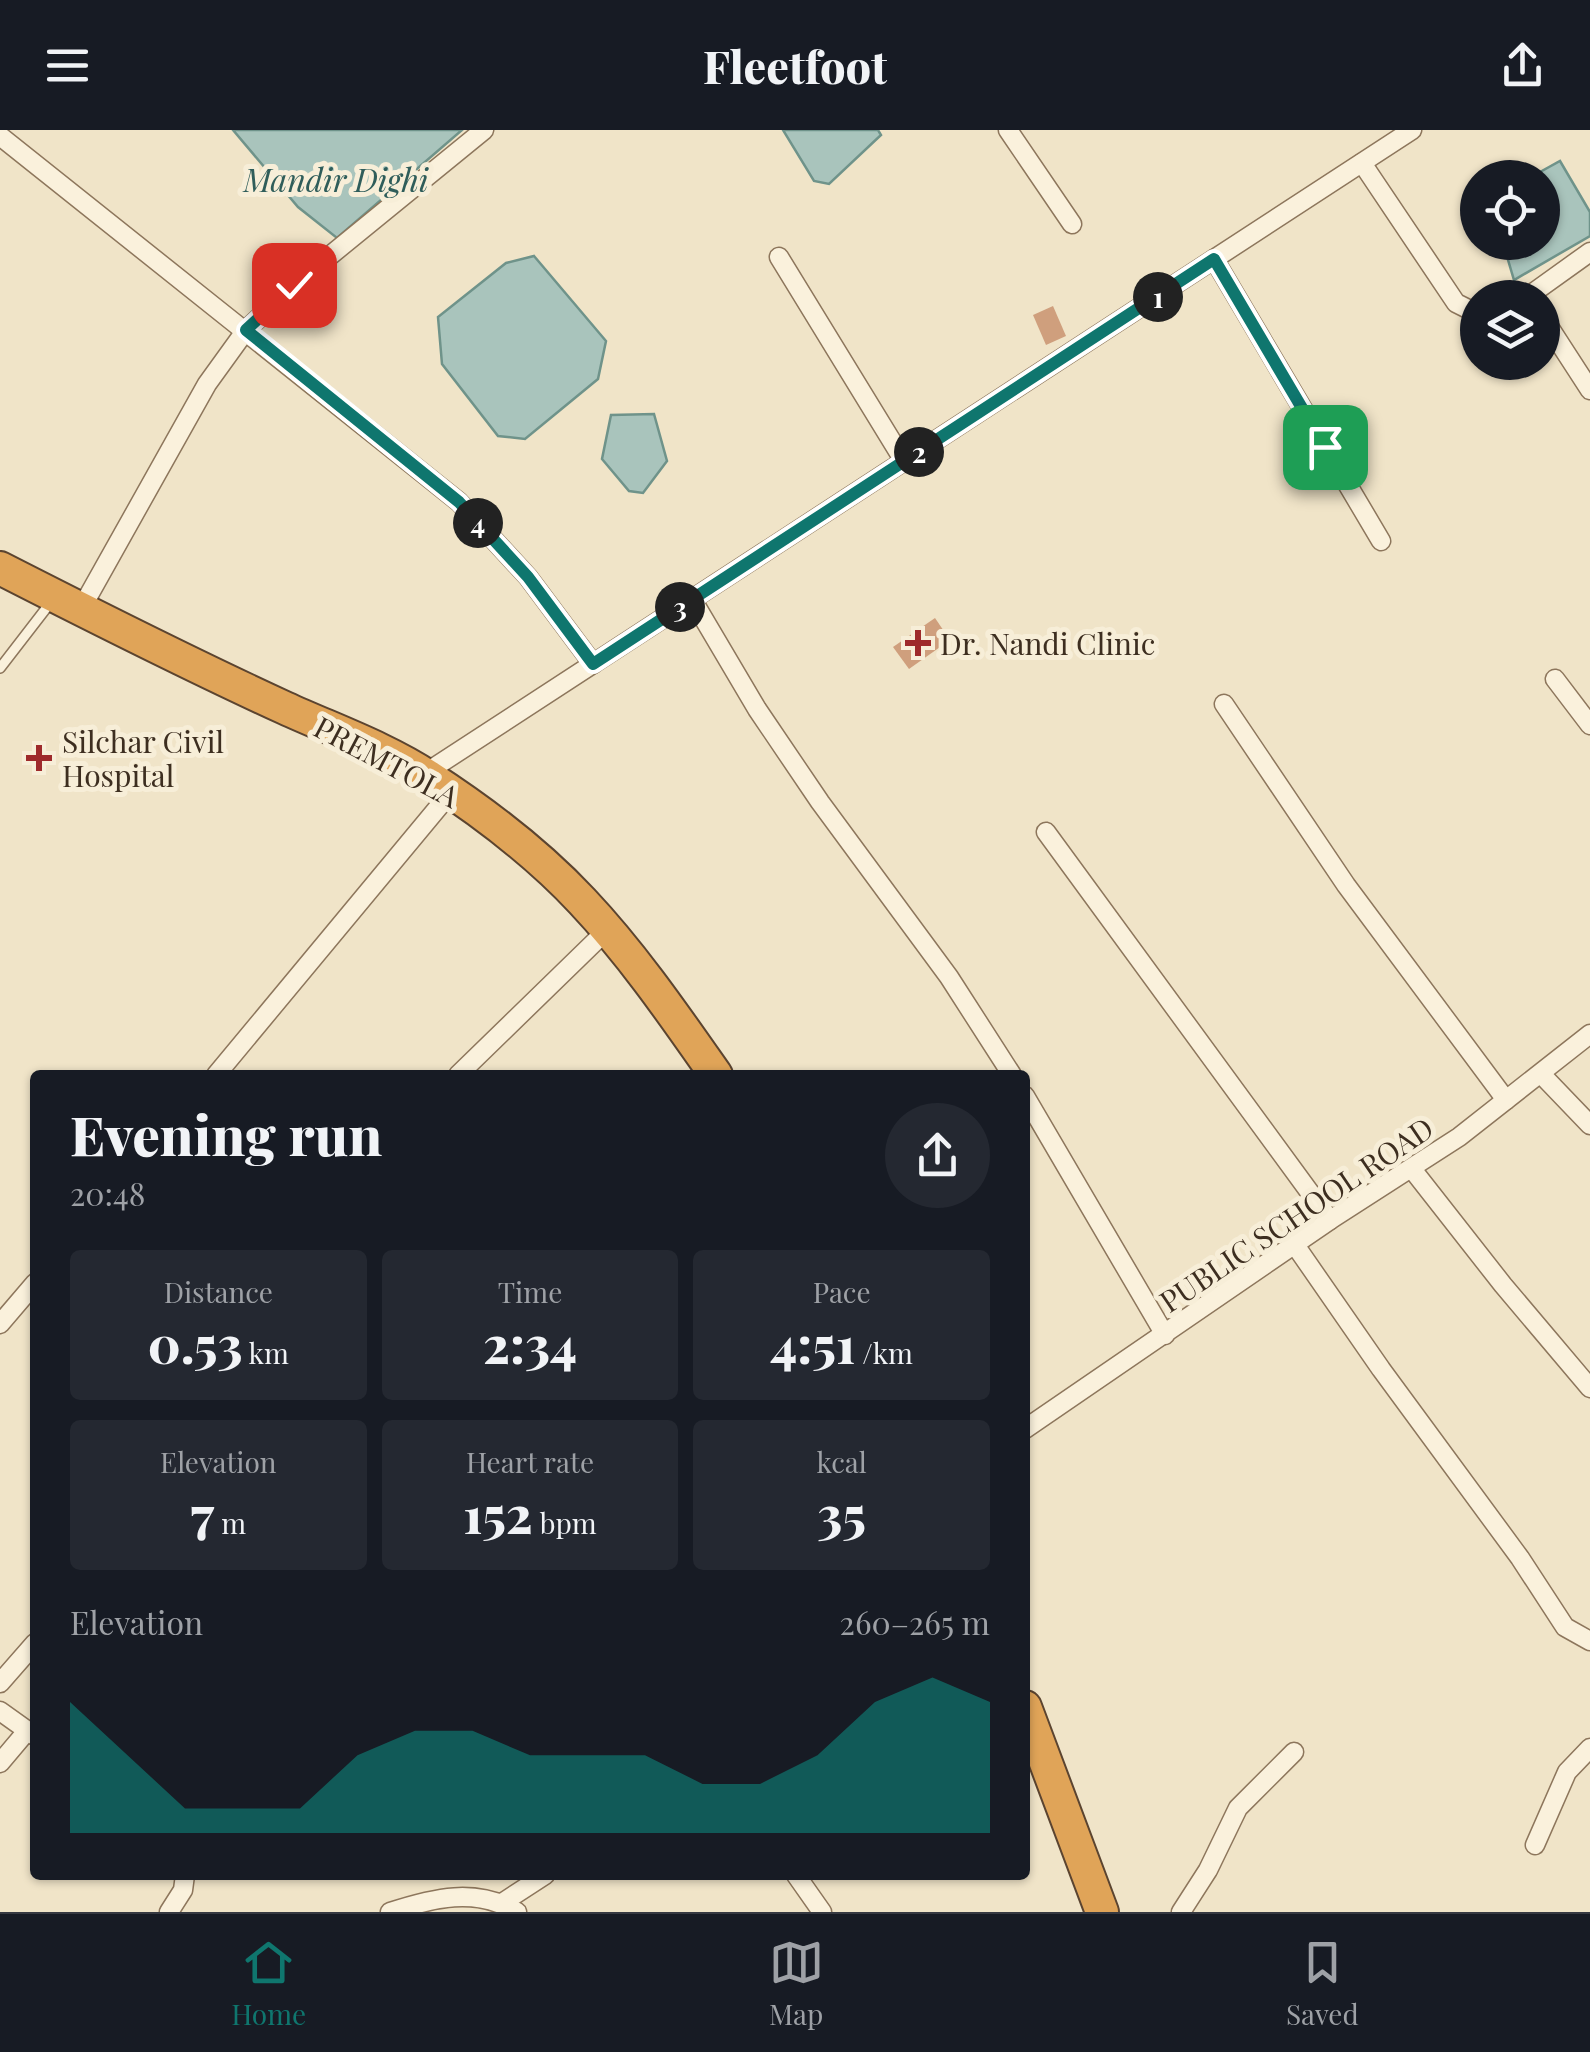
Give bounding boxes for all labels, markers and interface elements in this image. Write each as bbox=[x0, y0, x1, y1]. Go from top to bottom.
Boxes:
text: Fleetfoot bbox=[703, 35, 887, 95]
icon: menu bbox=[40, 38, 95, 93]
icon: share bbox=[1495, 38, 1550, 93]
water label: Mandir Dighi bbox=[241, 157, 430, 200]
map controls bbox=[1460, 160, 1560, 380]
button: locate bbox=[1460, 160, 1560, 260]
pin bbox=[252, 243, 337, 328]
icon: check bbox=[267, 258, 322, 313]
pin: 1 bbox=[1133, 272, 1183, 322]
text: 1 bbox=[1153, 278, 1163, 315]
button: layers bbox=[1460, 280, 1560, 380]
pin bbox=[1283, 405, 1368, 490]
icon: arrive bbox=[1298, 420, 1353, 475]
pin: 2 bbox=[894, 427, 944, 477]
text: 2 bbox=[912, 433, 926, 470]
pin: 4 bbox=[453, 498, 503, 548]
text: 4 bbox=[471, 504, 485, 541]
pin: 3 bbox=[655, 582, 705, 632]
text: 3 bbox=[673, 588, 687, 625]
place label: Dr. Nandi Clinic bbox=[940, 623, 1155, 663]
marker: Dr. Nandi Clinic bbox=[905, 630, 931, 656]
street label: PREMTOLA bbox=[308, 706, 467, 816]
place label: Silchar Civil Hospital bbox=[62, 721, 224, 795]
marker: Silchar Civil Hospital bbox=[26, 745, 52, 771]
text: Evening run bbox=[70, 1096, 382, 1170]
button: share bbox=[885, 1103, 990, 1208]
street label: PUBLIC SCHOOL ROAD bbox=[1151, 1107, 1441, 1321]
text: 20:48 bbox=[70, 1171, 146, 1214]
text: Distance bbox=[164, 1273, 273, 1310]
text: Time bbox=[498, 1273, 562, 1310]
text: Pace bbox=[813, 1273, 871, 1310]
text: 0.53 bbox=[148, 1310, 242, 1377]
text: 2:34 bbox=[483, 1310, 577, 1377]
text: 4:51 bbox=[770, 1310, 855, 1377]
text: km bbox=[242, 1334, 289, 1371]
text: /km bbox=[855, 1334, 913, 1371]
text: Elevation bbox=[160, 1443, 277, 1480]
text: Heart rate bbox=[466, 1443, 594, 1480]
text: kcal bbox=[817, 1443, 867, 1480]
text: 7 bbox=[191, 1480, 214, 1547]
text: 152 bbox=[463, 1480, 533, 1547]
text: 35 bbox=[817, 1480, 866, 1547]
text: m bbox=[214, 1504, 246, 1541]
text: bpm bbox=[533, 1504, 597, 1541]
text: Elevation bbox=[70, 1600, 203, 1643]
text: 260–265 m bbox=[840, 1600, 990, 1643]
tab: Home bbox=[231, 1935, 306, 2032]
tab: Map bbox=[769, 1935, 824, 2032]
tab: Saved bbox=[1286, 1935, 1359, 2032]

